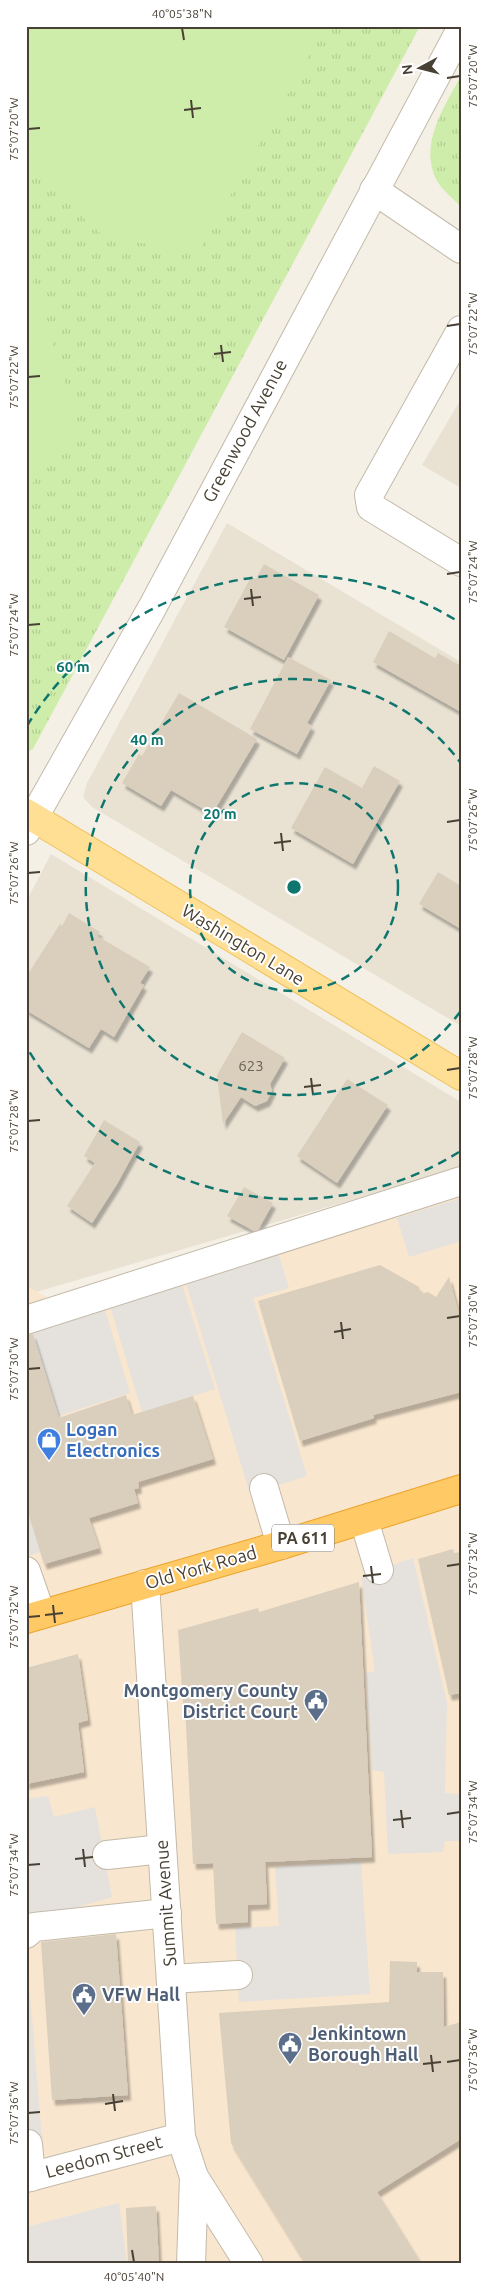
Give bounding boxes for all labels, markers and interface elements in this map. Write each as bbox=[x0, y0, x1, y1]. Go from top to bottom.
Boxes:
text: 40°05'38"N bbox=[152, 7, 212, 20]
north arrow bbox=[394, 42, 444, 92]
text: 75°07'20"W bbox=[466, 44, 479, 108]
text: N bbox=[399, 63, 416, 76]
text: 75°07'20"W bbox=[7, 97, 20, 161]
text: 75°07'22"W bbox=[466, 292, 479, 356]
text: 75°07'22"W bbox=[7, 345, 20, 409]
street label: Greenwood Avenue bbox=[198, 356, 290, 506]
text: 75°07'24"W bbox=[466, 540, 479, 604]
text: 75°07'24"W bbox=[7, 593, 20, 657]
text: 60 m bbox=[56, 658, 90, 675]
text: 40 m bbox=[130, 731, 164, 748]
text: 75°07'26"W bbox=[466, 788, 479, 852]
text: 20 m bbox=[203, 805, 237, 822]
text: 75°07'26"W bbox=[7, 841, 20, 905]
centre of rings bbox=[285, 878, 303, 896]
street label: Washington Lane bbox=[179, 900, 308, 989]
text: 75°07'28"W bbox=[466, 1036, 479, 1100]
house number: 623 bbox=[238, 1057, 264, 1074]
text: 75°07'28"W bbox=[7, 1089, 20, 1153]
text: 75°07'30"W bbox=[466, 1284, 479, 1348]
text: 75°07'30"W bbox=[7, 1337, 20, 1401]
place label: Logan Electronics bbox=[66, 1419, 160, 1460]
shop icon: Logan Electronics bbox=[36, 1427, 62, 1461]
road number: PA 611 bbox=[272, 1525, 334, 1552]
text: 75°07'32"W bbox=[466, 1532, 479, 1596]
street label: Old York Road bbox=[143, 1542, 259, 1593]
text: 75°07'32"W bbox=[7, 1585, 20, 1649]
place label: Montgomery County District Court bbox=[123, 1680, 298, 1721]
public building icon: Montgomery County District Court bbox=[303, 1688, 329, 1722]
text: 75°07'34"W bbox=[466, 1780, 479, 1844]
text: 75°07'34"W bbox=[7, 1833, 20, 1897]
street label: Summit Avenue bbox=[151, 1839, 179, 1967]
public building icon: VFW Hall bbox=[71, 1982, 97, 2016]
place label: VFW Hall bbox=[102, 1984, 181, 2004]
place label: Jenkintown Borough Hall bbox=[308, 2023, 419, 2064]
text: 75°07'36"W bbox=[466, 2028, 479, 2092]
public building icon: Jenkintown Borough Hall bbox=[277, 2031, 303, 2065]
text: 75°07'36"W bbox=[7, 2081, 20, 2145]
street label: Leedom Street bbox=[43, 2131, 164, 2181]
text: 40°05'40"N bbox=[104, 2270, 164, 2283]

